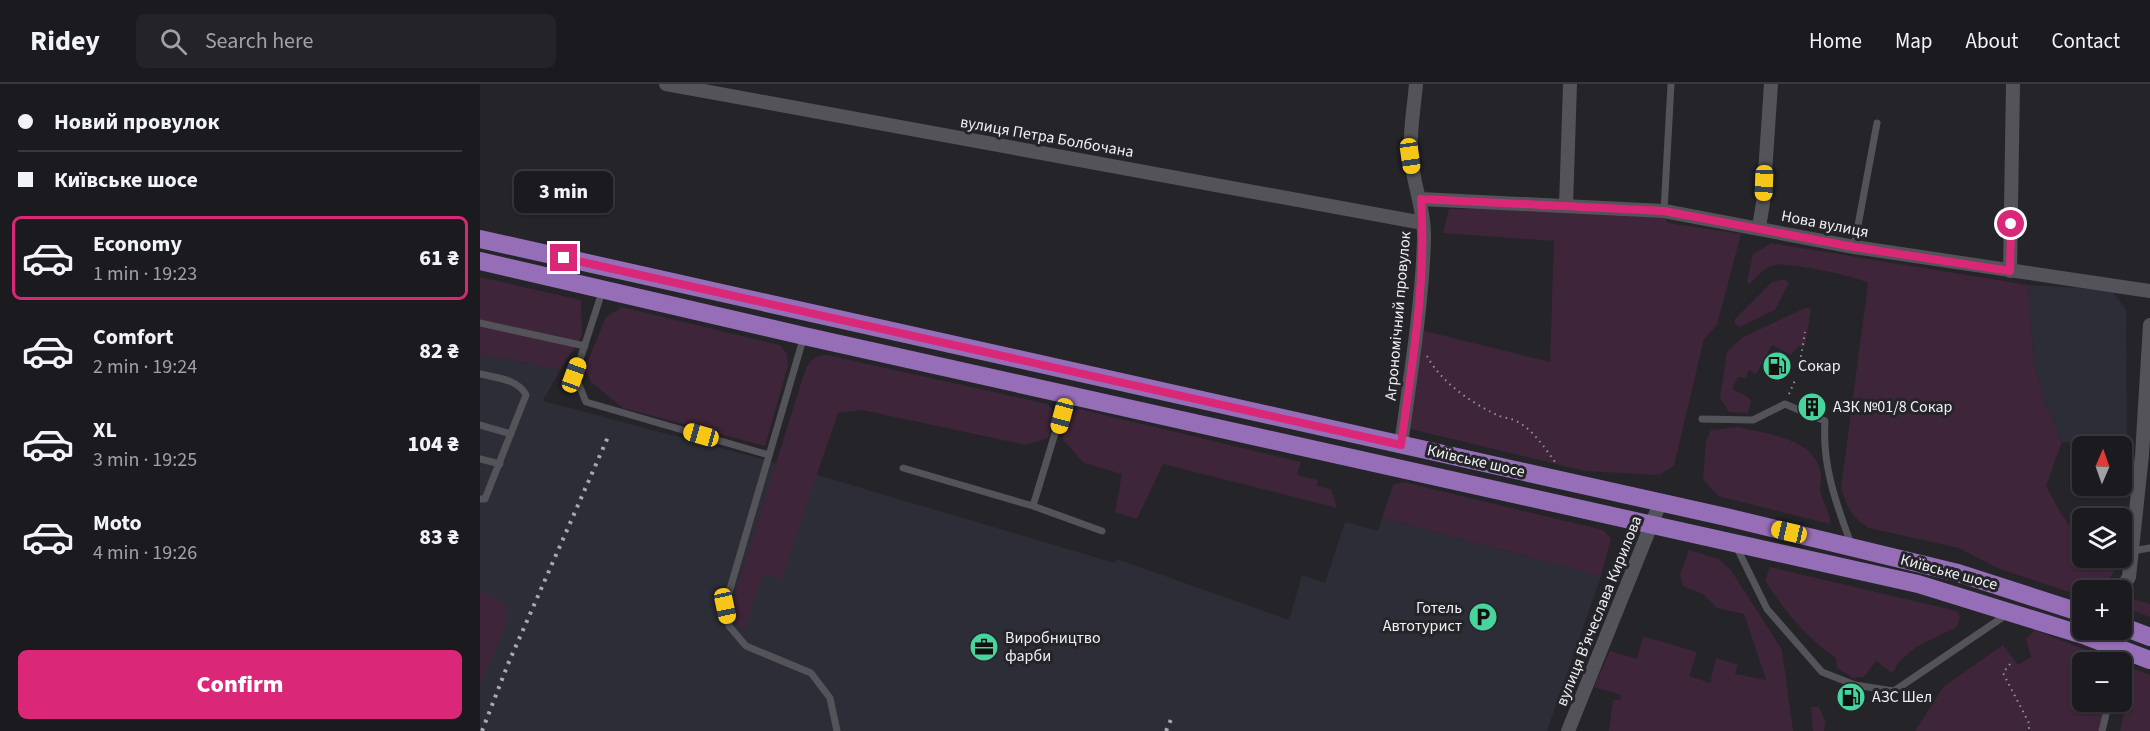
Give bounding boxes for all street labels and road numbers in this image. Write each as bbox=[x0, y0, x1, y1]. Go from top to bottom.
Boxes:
street label: вулиця Петра Болбочана bbox=[959, 111, 1135, 163]
street label: Нова вулиця bbox=[1779, 205, 1871, 243]
street label: Агрономічний провулок bbox=[1380, 230, 1416, 402]
street label: Київське шосе bbox=[1425, 439, 1527, 483]
street label: вулиця Вʼячеслава Кирилова bbox=[1551, 513, 1647, 709]
street label: Київське шосе bbox=[1898, 548, 2000, 596]

